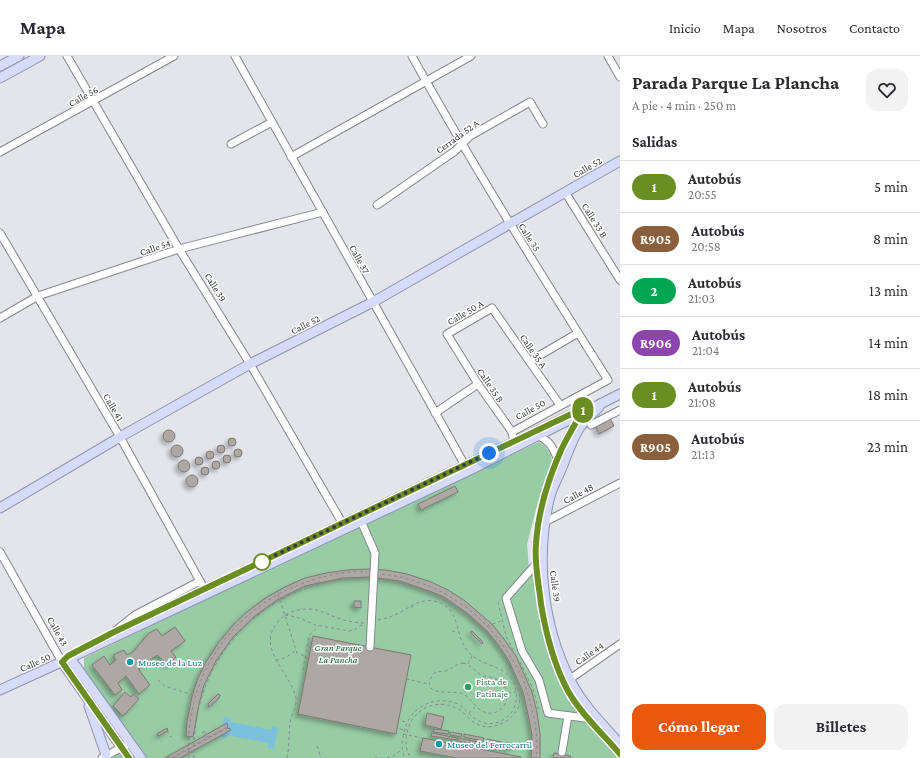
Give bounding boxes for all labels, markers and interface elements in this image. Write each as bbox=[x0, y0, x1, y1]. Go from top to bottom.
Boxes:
text: Mapa bbox=[20, 17, 66, 38]
text: Inicio bbox=[669, 20, 701, 36]
text: Mapa bbox=[723, 20, 755, 36]
text: Nosotros bbox=[777, 20, 827, 36]
text: Contacto bbox=[849, 20, 900, 36]
button: heart bbox=[866, 69, 908, 111]
text: Parada Parque La Plancha bbox=[632, 72, 839, 93]
street label: Calle 56 bbox=[67, 84, 100, 109]
text: A pie · 4 min · 250 m bbox=[632, 98, 736, 113]
street label: Cerrada 52 A bbox=[434, 117, 481, 156]
text: Salidas bbox=[632, 134, 677, 150]
street label: Calle 52 bbox=[571, 155, 604, 180]
text: Autobús bbox=[688, 171, 741, 187]
text: 1 bbox=[651, 179, 657, 195]
text: 5 min bbox=[874, 179, 908, 195]
text: 20:55 bbox=[688, 187, 717, 202]
street label: Calle 33 B bbox=[580, 201, 610, 240]
street label: Calle 35 bbox=[517, 221, 543, 254]
text: Autobús bbox=[691, 223, 744, 239]
text: R905 bbox=[640, 231, 671, 247]
text: 8 min bbox=[873, 231, 908, 247]
street label: Calle 54 bbox=[138, 237, 172, 258]
text: 20:58 bbox=[691, 239, 721, 254]
street label: Calle 37 bbox=[347, 243, 372, 276]
street label: Calle 39 bbox=[202, 271, 229, 304]
text: Autobús bbox=[688, 275, 741, 291]
text: 2 bbox=[650, 283, 658, 299]
text: 13 min bbox=[869, 283, 908, 299]
text: 21:03 bbox=[688, 291, 715, 306]
street label: Calle 50 A bbox=[445, 298, 486, 327]
street label: Calle 52 bbox=[289, 312, 322, 336]
text: Autobús bbox=[692, 327, 745, 343]
street label: Calle 35 A bbox=[518, 332, 549, 371]
text: R906 bbox=[640, 335, 672, 351]
text: 14 min bbox=[869, 335, 908, 351]
text: 21:04 bbox=[692, 343, 719, 358]
street label: Calle 35 B bbox=[475, 366, 506, 405]
text: Autobús bbox=[688, 379, 741, 395]
text: 1 bbox=[651, 387, 657, 403]
text: 18 min bbox=[868, 387, 908, 403]
street label: Calle 41 bbox=[101, 391, 126, 423]
text: 21:08 bbox=[688, 395, 716, 410]
street label: Calle 50 bbox=[513, 397, 547, 422]
line badge: 1 bbox=[570, 397, 596, 423]
text: 1 bbox=[580, 402, 586, 418]
text: Autobús bbox=[691, 431, 744, 447]
text: R905 bbox=[640, 439, 671, 455]
text: 23 min bbox=[867, 439, 908, 455]
your location bbox=[479, 443, 499, 463]
text: 21:13 bbox=[691, 447, 715, 462]
street label: Calle 48 bbox=[561, 481, 595, 506]
unlabelled marker bbox=[253, 553, 271, 571]
street label: Calle 39 bbox=[548, 570, 563, 603]
street label: Calle 43 bbox=[45, 615, 70, 648]
street label: Calle 44 bbox=[573, 640, 606, 667]
park label: Gran Parque La Pancha bbox=[314, 642, 362, 665]
street label: Calle 50 bbox=[18, 651, 53, 674]
marker: Museo de la Luz bbox=[125, 657, 135, 667]
place label: Museo de la Luz bbox=[138, 657, 202, 668]
place label: Pista de Patinaje bbox=[476, 676, 509, 700]
marker: Pista de Patinaje bbox=[463, 682, 473, 692]
button: Cómo llegar bbox=[632, 704, 766, 750]
button: Billetes bbox=[774, 704, 908, 750]
marker: Museo del Ferrocarril bbox=[434, 739, 444, 749]
place label: Museo del Ferrocarril bbox=[447, 739, 532, 750]

